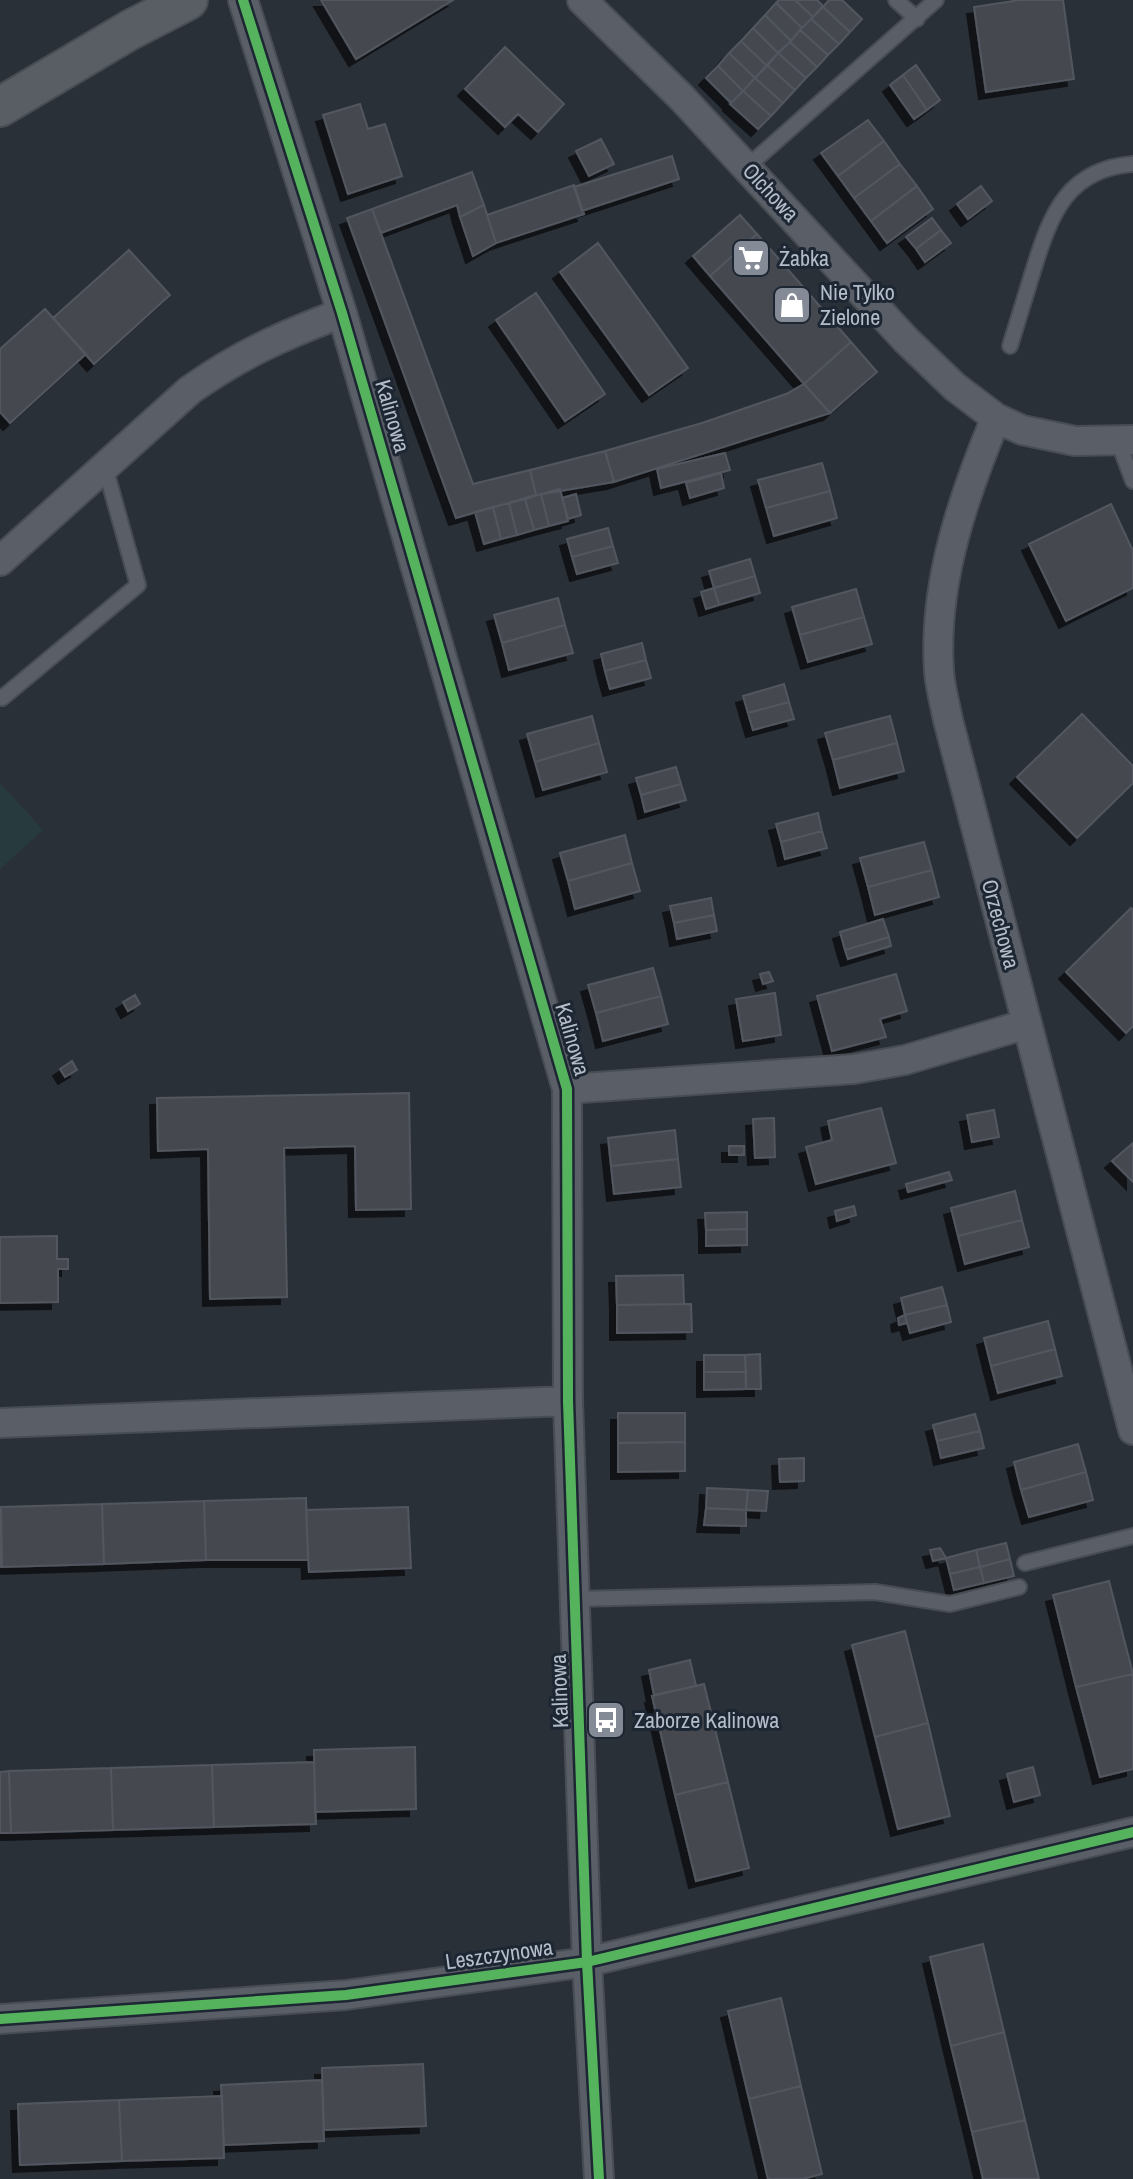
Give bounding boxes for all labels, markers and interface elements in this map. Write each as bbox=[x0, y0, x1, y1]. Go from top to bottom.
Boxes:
street label: Olchowa bbox=[736, 156, 806, 228]
supermarket icon: Żabka bbox=[730, 237, 772, 279]
place label: Żabka bbox=[779, 243, 829, 273]
place label: Nie Tylko Zielone bbox=[820, 277, 895, 332]
shop icon: Nie Tylko Zielone bbox=[771, 284, 813, 326]
street label: Kalinowa bbox=[368, 376, 418, 456]
street label: Orzechowa bbox=[975, 876, 1027, 972]
street label: Kalinowa bbox=[548, 999, 598, 1079]
street label: Kalinowa bbox=[543, 1653, 575, 1729]
bus stop icon: Zaborze Kalinowa bbox=[585, 1699, 627, 1741]
place label: Zaborze Kalinowa bbox=[634, 1705, 779, 1735]
street label: Leszczynowa bbox=[443, 1932, 555, 1976]

